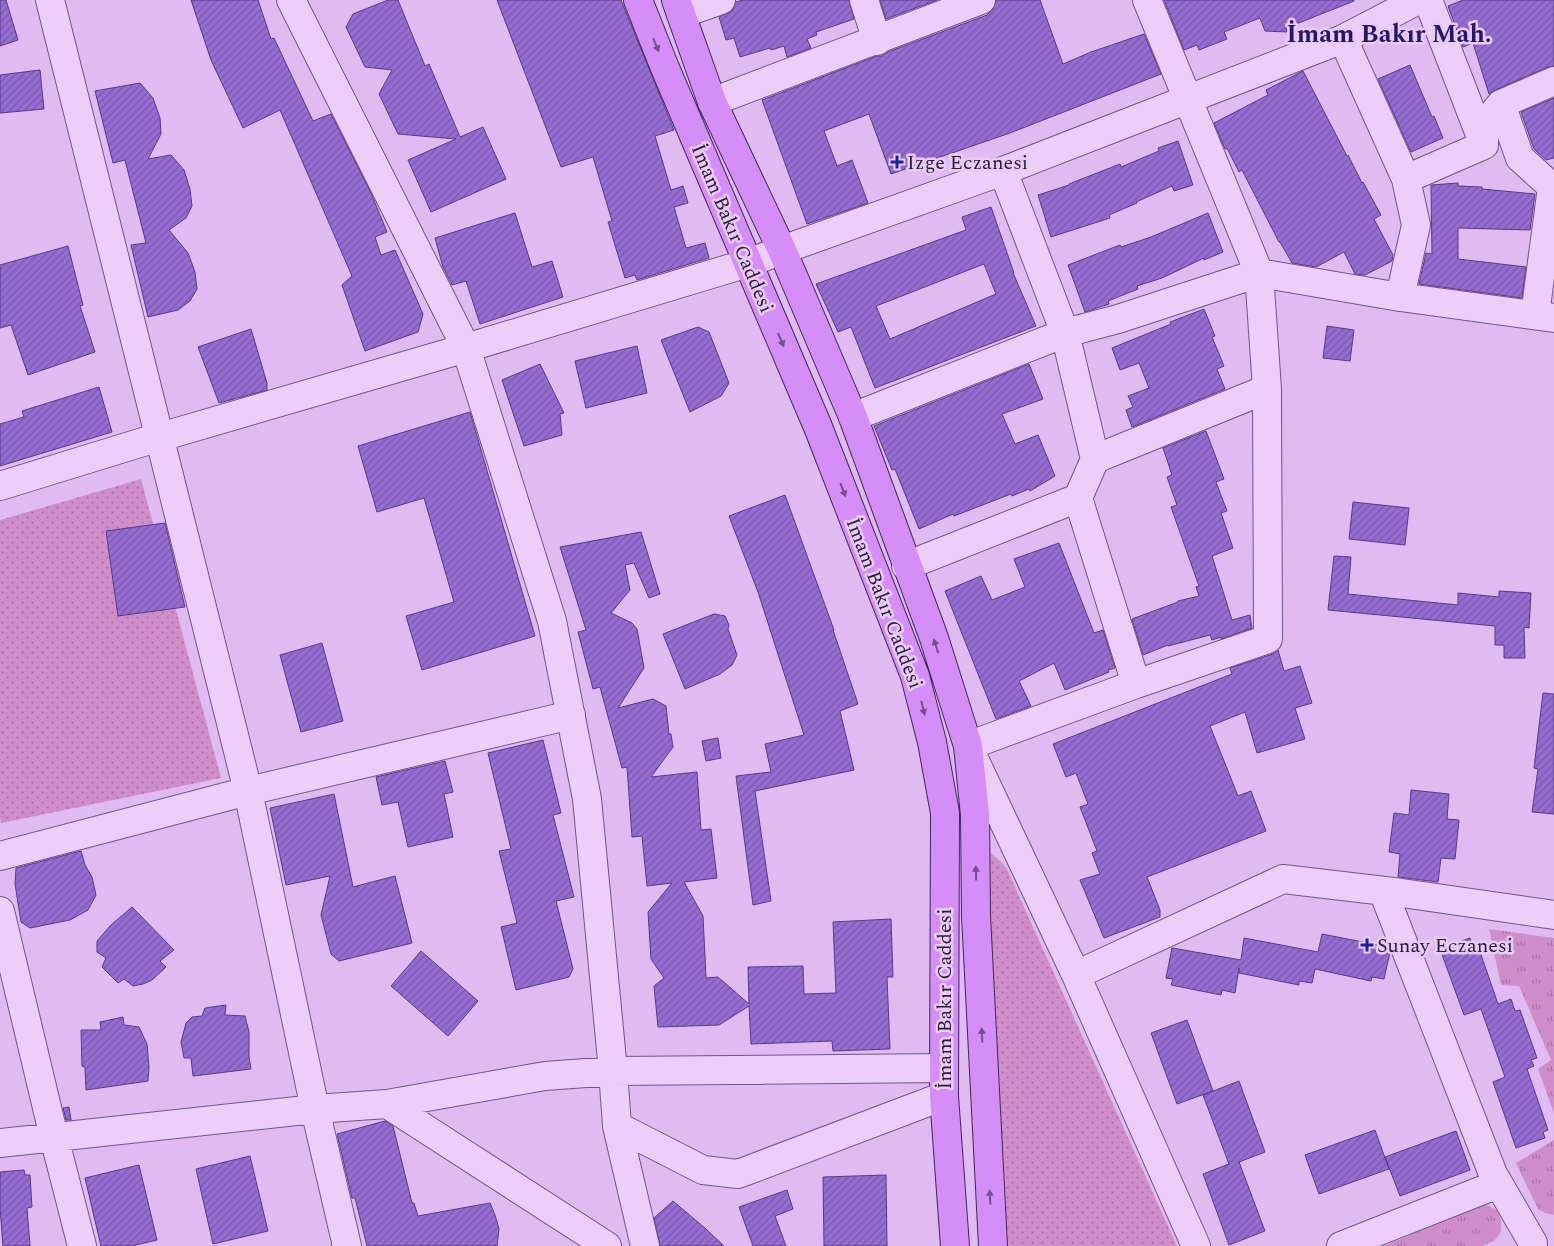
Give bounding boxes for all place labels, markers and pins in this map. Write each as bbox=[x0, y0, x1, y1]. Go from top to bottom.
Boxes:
place label: Izge Eczanesi bbox=[907, 148, 1028, 178]
marker: Izge Eczanesi bbox=[891, 156, 903, 168]
place label: Sunay Eczanesi bbox=[1377, 931, 1513, 961]
marker: Sunay Eczanesi bbox=[1361, 939, 1373, 951]

